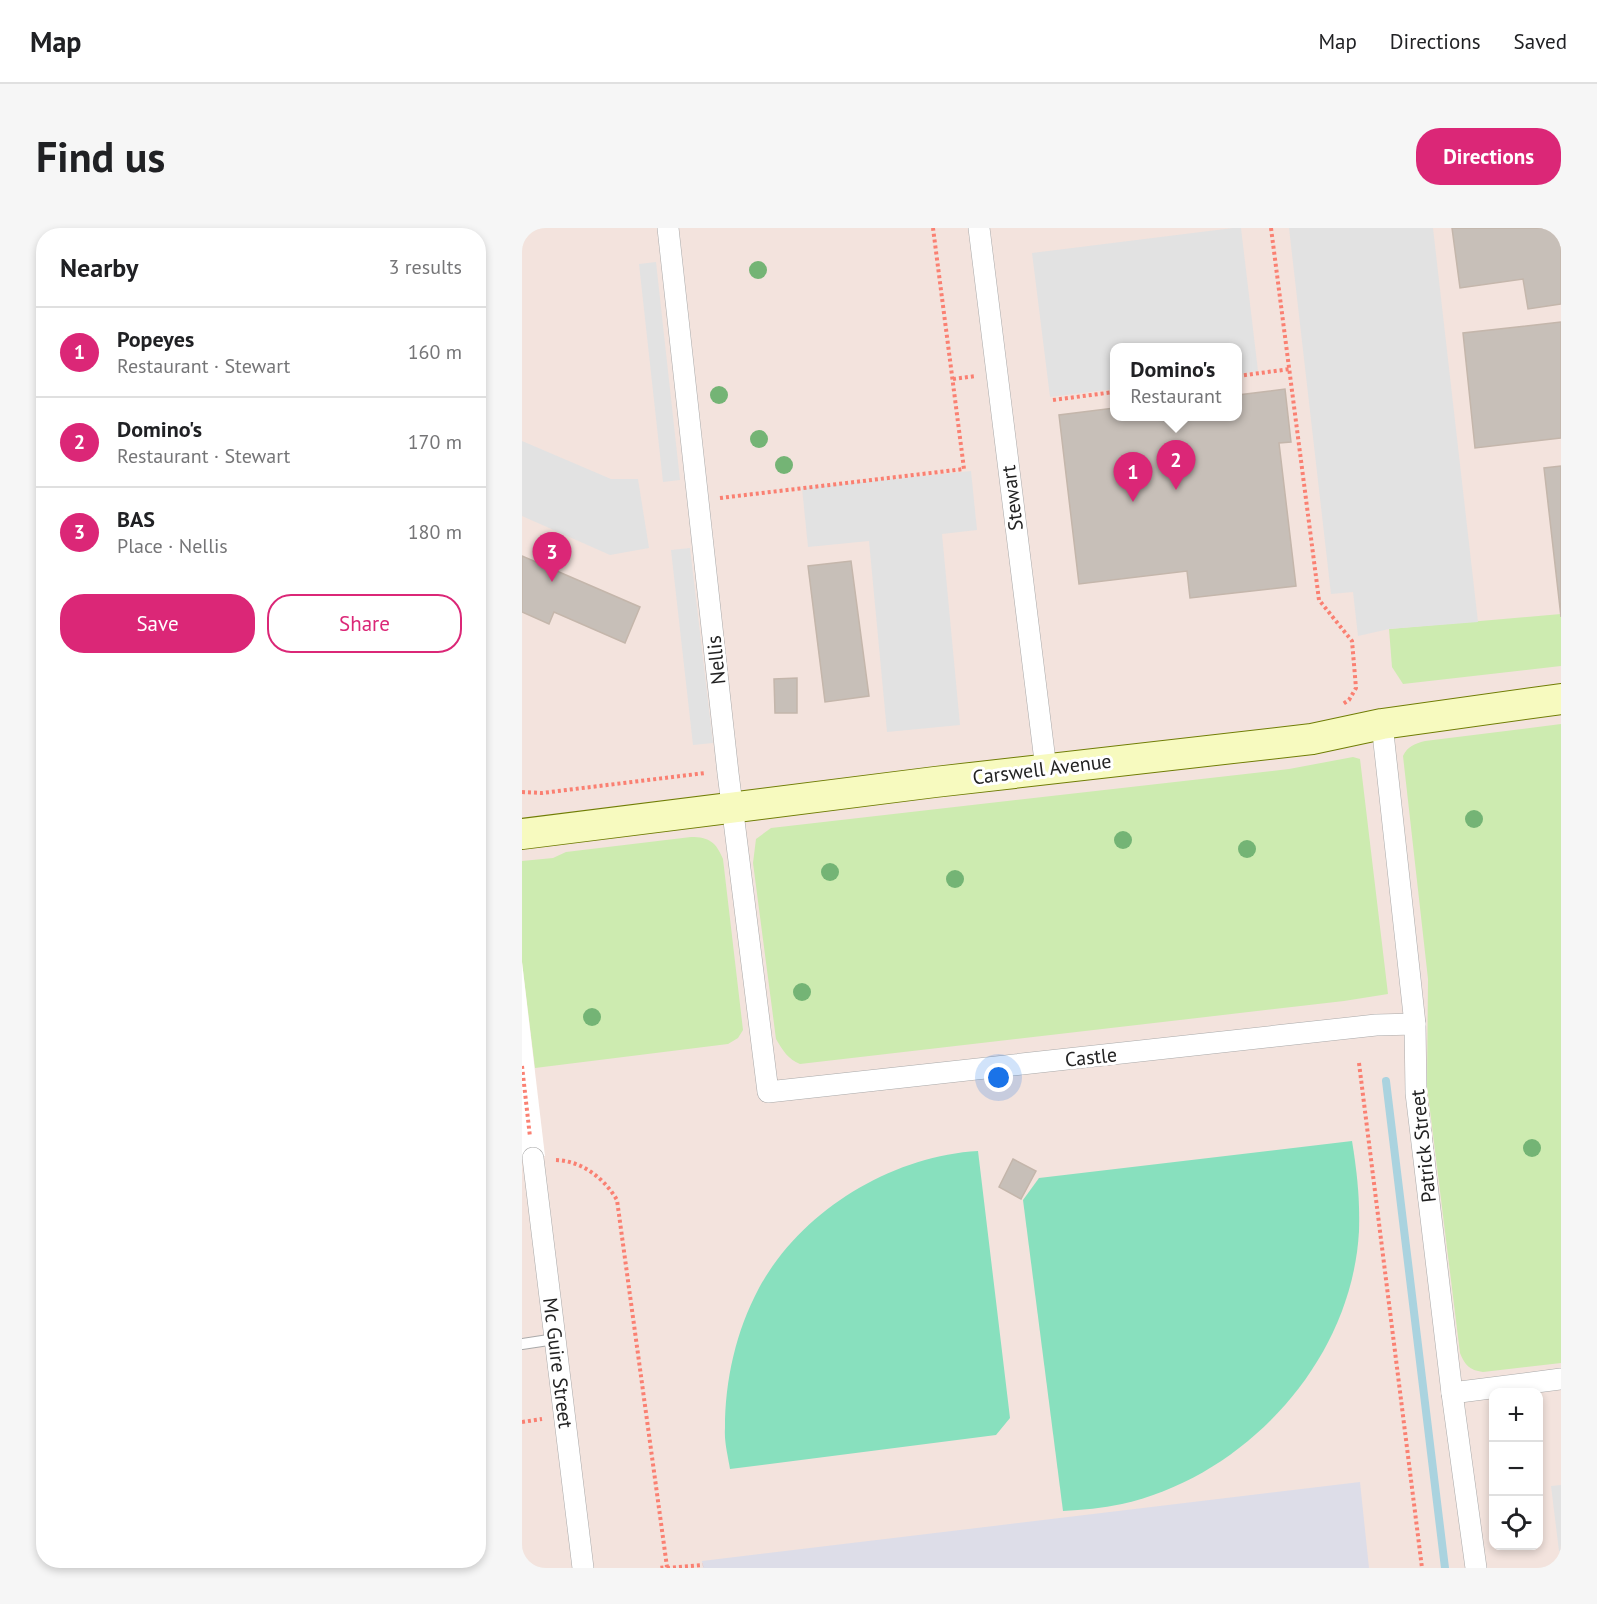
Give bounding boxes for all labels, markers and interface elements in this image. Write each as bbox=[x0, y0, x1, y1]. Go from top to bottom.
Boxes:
text: Map bbox=[30, 23, 81, 60]
text: Map bbox=[1318, 28, 1357, 55]
text: Directions bbox=[1390, 28, 1481, 55]
text: Saved bbox=[1514, 28, 1567, 55]
button: Directions bbox=[1416, 128, 1561, 185]
text: Find us bbox=[36, 129, 165, 184]
text: Nearby bbox=[60, 251, 138, 284]
text: 3 results bbox=[389, 254, 462, 280]
text: Popeyes bbox=[117, 325, 194, 353]
text: 1 bbox=[74, 339, 85, 365]
text: 160 m bbox=[408, 339, 462, 365]
popup bbox=[1110, 343, 1242, 421]
text: Restaurant · Stewart bbox=[117, 353, 290, 379]
text: Domino's bbox=[1130, 355, 1215, 383]
text: Restaurant bbox=[1130, 383, 1222, 409]
text: Domino's bbox=[117, 415, 202, 443]
text: 2 bbox=[74, 429, 85, 455]
text: 170 m bbox=[408, 429, 462, 455]
pin: 2 bbox=[1156, 440, 1196, 490]
text: Restaurant · Stewart bbox=[117, 443, 290, 469]
pin: 1 bbox=[1114, 452, 1152, 502]
street label: Stewart bbox=[995, 463, 1029, 532]
text: BAS bbox=[117, 505, 155, 533]
text: 3 bbox=[74, 519, 85, 545]
text: 180 m bbox=[408, 519, 462, 545]
pin: 3 bbox=[532, 532, 572, 582]
text: Place · Nellis bbox=[117, 533, 228, 559]
button: Save bbox=[60, 594, 255, 653]
button: Share bbox=[267, 594, 462, 653]
street label: Nellis bbox=[701, 634, 731, 686]
street label: Carswell Avenue bbox=[971, 748, 1113, 790]
street label: Castle bbox=[1064, 1041, 1118, 1073]
your location bbox=[984, 1063, 1013, 1092]
street label: Patrick Street bbox=[1404, 1088, 1442, 1204]
street label: Mc Guire Street bbox=[537, 1296, 579, 1430]
map controls bbox=[1489, 1388, 1543, 1550]
button: + bbox=[1489, 1388, 1543, 1442]
button: − bbox=[1489, 1442, 1543, 1496]
button: locate bbox=[1489, 1496, 1543, 1550]

